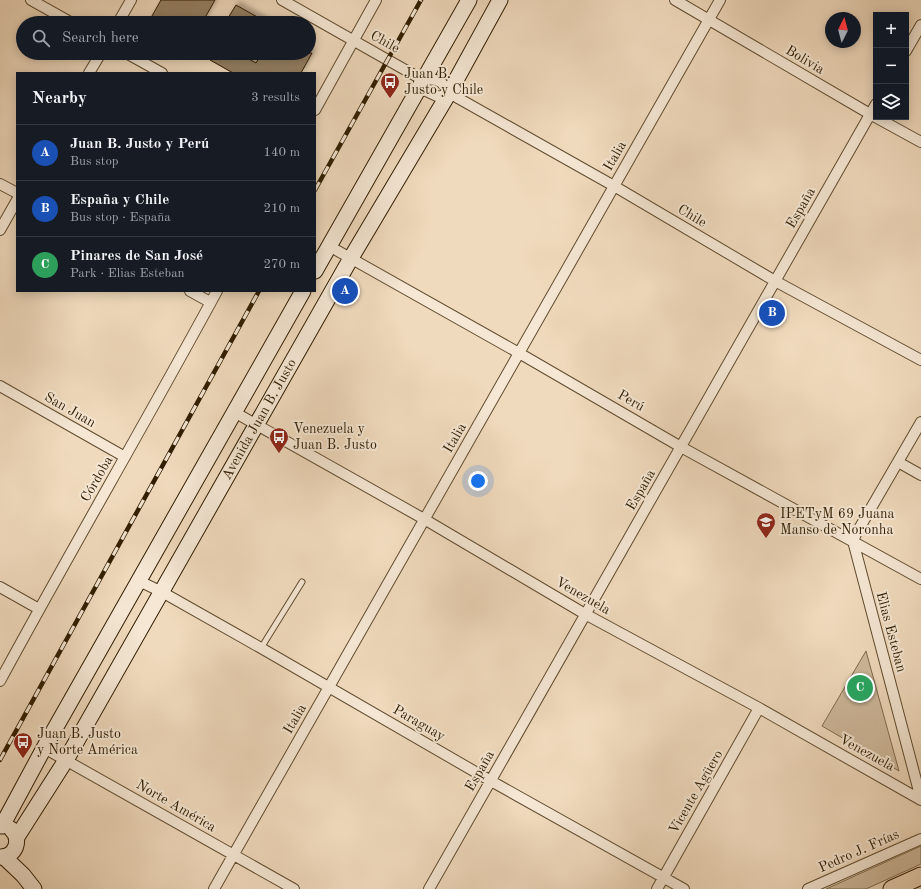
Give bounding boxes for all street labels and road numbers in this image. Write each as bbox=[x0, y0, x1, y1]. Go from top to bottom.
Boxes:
street label: Chile bbox=[368, 28, 402, 56]
street label: Bolivia bbox=[783, 43, 827, 77]
street label: Italia bbox=[601, 139, 629, 173]
street label: España bbox=[784, 185, 818, 231]
street label: Chile bbox=[675, 202, 709, 230]
street label: Avenida Juan B. Justo bbox=[220, 357, 299, 482]
street label: Perú bbox=[615, 388, 647, 414]
street label: San Juan bbox=[42, 390, 98, 430]
street label: Italia bbox=[441, 421, 469, 455]
street label: Córdoba bbox=[78, 454, 116, 504]
street label: España bbox=[624, 467, 658, 513]
street label: Venezuela bbox=[553, 575, 613, 617]
street label: Elias Esteban bbox=[874, 590, 909, 674]
street label: Italia bbox=[281, 702, 309, 736]
street label: Paraguay bbox=[391, 703, 448, 744]
street label: Venezuela bbox=[837, 732, 897, 774]
street label: España bbox=[463, 748, 497, 794]
street label: Vicente Agüero bbox=[666, 748, 726, 836]
street label: Norte América bbox=[134, 778, 218, 834]
street label: Pedro J. Frías bbox=[817, 827, 901, 875]

